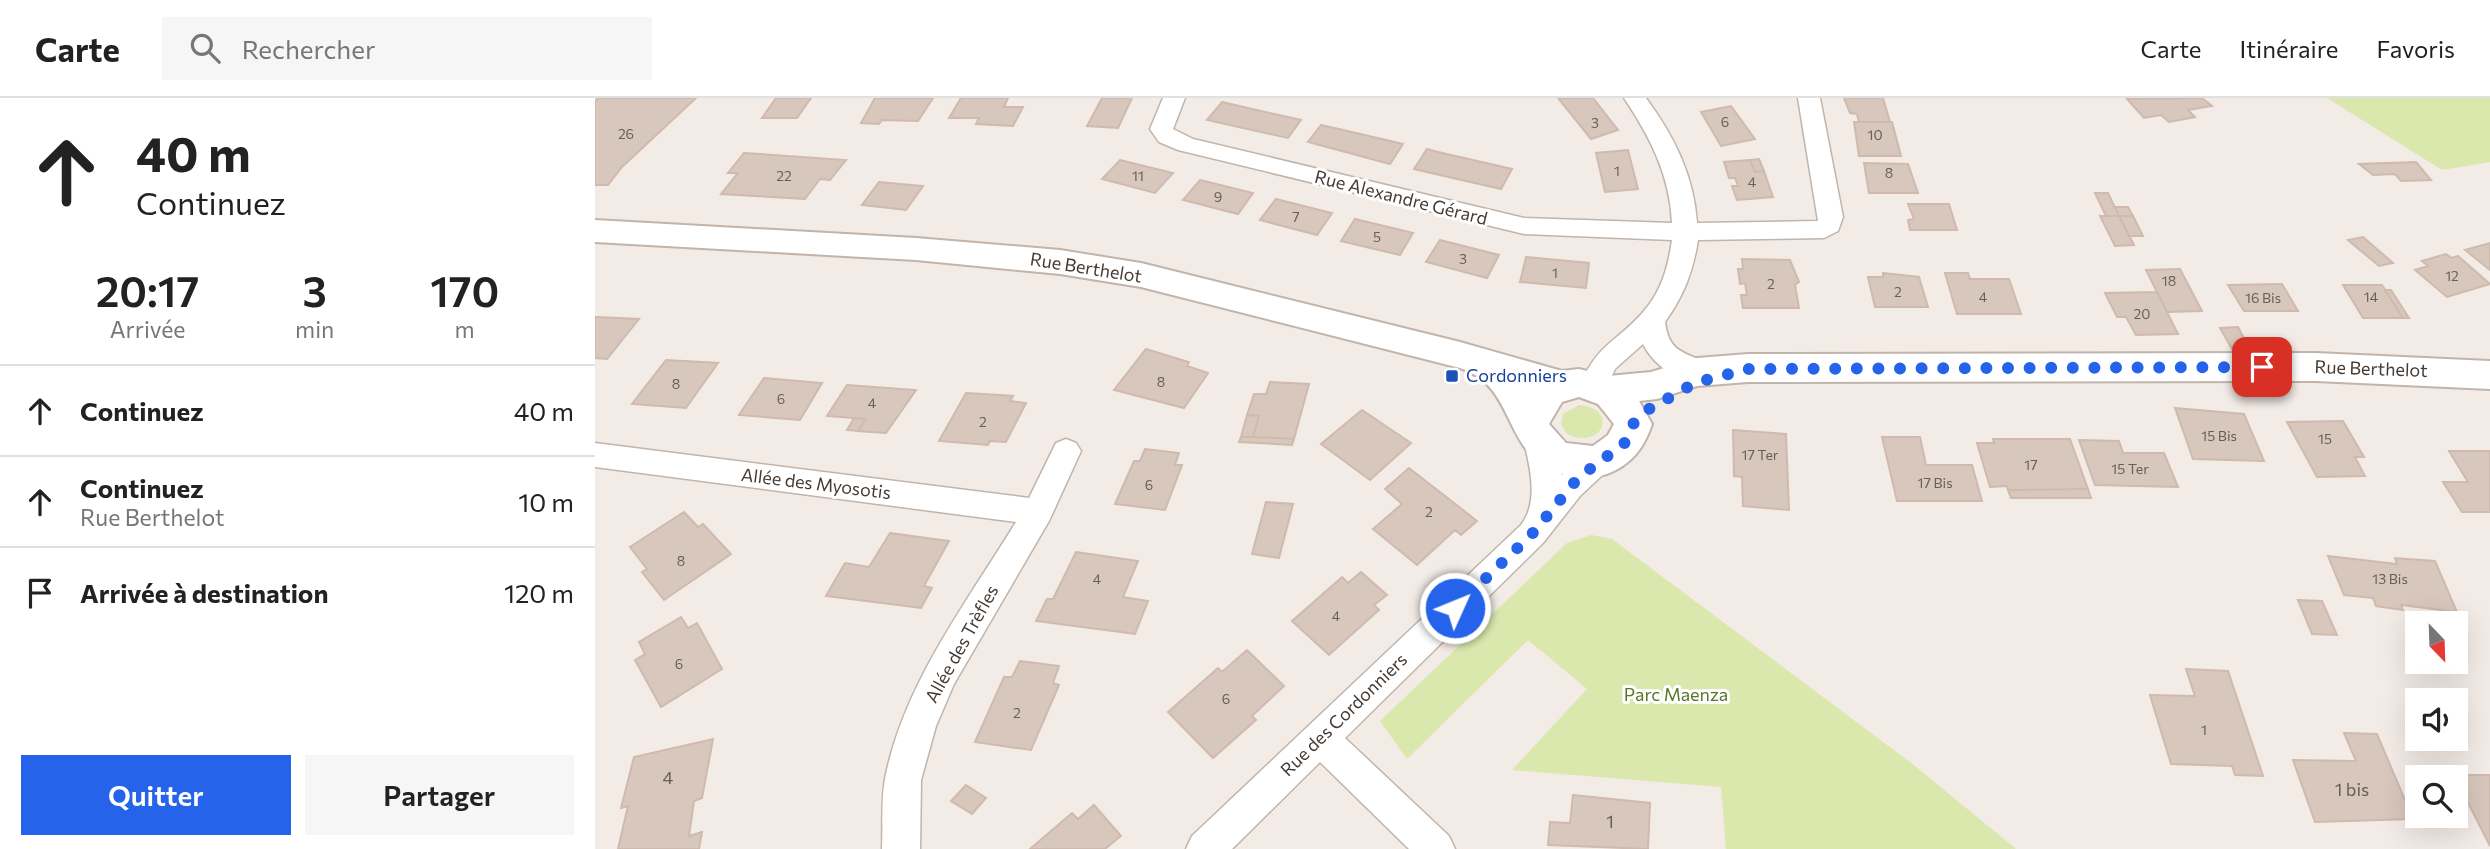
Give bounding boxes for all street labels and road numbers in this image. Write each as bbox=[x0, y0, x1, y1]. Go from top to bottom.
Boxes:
street label: Rue Alexandre Gérard bbox=[1313, 165, 1490, 229]
street label: Rue Berthelot bbox=[1029, 247, 1144, 287]
street label: Rue Berthelot bbox=[2314, 355, 2428, 381]
street label: Allée des Myosotis bbox=[740, 463, 892, 503]
street label: Allée des Trèfles bbox=[920, 581, 1003, 706]
street label: Rue des Cordonniers bbox=[1275, 648, 1411, 780]

